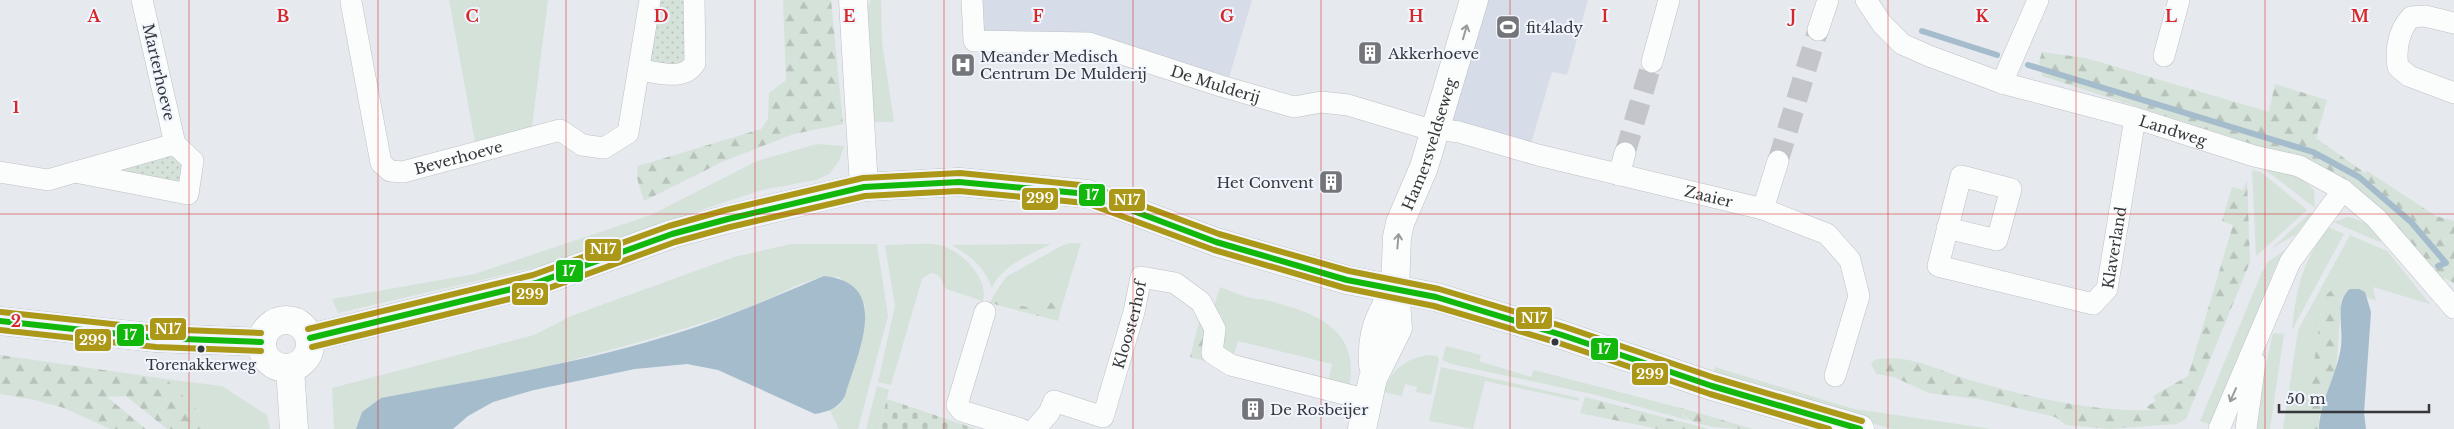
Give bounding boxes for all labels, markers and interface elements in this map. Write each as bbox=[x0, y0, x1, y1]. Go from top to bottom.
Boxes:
text: A bbox=[87, 6, 102, 26]
text: B bbox=[277, 6, 290, 26]
text: C bbox=[465, 6, 479, 26]
text: D bbox=[654, 6, 668, 26]
text: E bbox=[843, 6, 855, 26]
text: F bbox=[1032, 6, 1044, 26]
text: G bbox=[1220, 6, 1234, 26]
text: H bbox=[1408, 6, 1424, 26]
text: I bbox=[1602, 6, 1609, 26]
text: J bbox=[1787, 6, 1796, 26]
text: K bbox=[1975, 6, 1989, 26]
text: L bbox=[2165, 6, 2177, 26]
text: M bbox=[2351, 6, 2369, 26]
sports icon: fit4lady bbox=[1495, 14, 1521, 40]
place label: fit4lady bbox=[1526, 18, 1583, 37]
street label: Marterhoeve bbox=[139, 22, 179, 122]
one-way arrow bbox=[1460, 24, 1470, 40]
building icon: Akkerhoeve bbox=[1357, 40, 1383, 66]
place label: Akkerhoeve bbox=[1387, 44, 1479, 63]
place label: Meander Medisch Centrum De Mulderij bbox=[980, 47, 1147, 83]
hospital icon: Meander Medisch Centrum De Mulderij bbox=[950, 52, 976, 78]
street label: De Mulderij bbox=[1168, 61, 1263, 106]
street label: Hamersveldseweg bbox=[1397, 74, 1460, 213]
text: 1 bbox=[13, 97, 20, 117]
street label: Landweg bbox=[2137, 110, 2210, 150]
street label: Beverhoeve bbox=[412, 136, 504, 178]
building icon: Het Convent bbox=[1318, 169, 1344, 195]
place label: Het Convent bbox=[1217, 173, 1314, 192]
street label: Zaaier bbox=[1683, 181, 1736, 211]
line badge: 17 bbox=[1078, 183, 1106, 207]
text: 17 bbox=[1085, 186, 1099, 204]
line badge: 299 bbox=[1021, 187, 1059, 211]
line badge: N17 bbox=[1108, 188, 1146, 212]
text: 299 bbox=[1026, 189, 1054, 207]
text: N17 bbox=[1114, 191, 1141, 209]
street label: Klaverland bbox=[2098, 205, 2130, 290]
one-way arrow bbox=[1393, 233, 1402, 249]
line badge: N17 bbox=[584, 238, 622, 262]
text: N17 bbox=[590, 240, 617, 258]
line badge: 17 bbox=[555, 259, 584, 283]
text: 17 bbox=[562, 262, 576, 280]
street label: Kloosterhof bbox=[1108, 277, 1150, 371]
line badge: 299 bbox=[511, 282, 549, 306]
text: 299 bbox=[516, 285, 544, 303]
line badge: N17 bbox=[1515, 306, 1553, 330]
text: N17 bbox=[1521, 309, 1548, 327]
text: 2 bbox=[11, 311, 21, 331]
line badge: N17 bbox=[149, 317, 187, 341]
text: N17 bbox=[155, 320, 182, 338]
line badge: 17 bbox=[116, 323, 145, 347]
text: 17 bbox=[123, 326, 137, 344]
line badge: 299 bbox=[74, 328, 112, 352]
text: 299 bbox=[79, 331, 107, 349]
unlabelled marker bbox=[1550, 337, 1560, 347]
line badge: 17 bbox=[1590, 337, 1619, 361]
text: 17 bbox=[1597, 340, 1611, 358]
marker: Torenakkerweg bbox=[196, 344, 206, 354]
place label: Torenakkerweg bbox=[146, 356, 257, 374]
line badge: 299 bbox=[1631, 362, 1669, 386]
text: 299 bbox=[1636, 365, 1664, 383]
scale bar bbox=[2279, 382, 2429, 414]
one-way arrow bbox=[2228, 387, 2238, 402]
text: 50 m bbox=[2286, 389, 2326, 408]
building icon: De Rosbeijer bbox=[1240, 396, 1266, 422]
place label: De Rosbeijer bbox=[1270, 400, 1369, 419]

